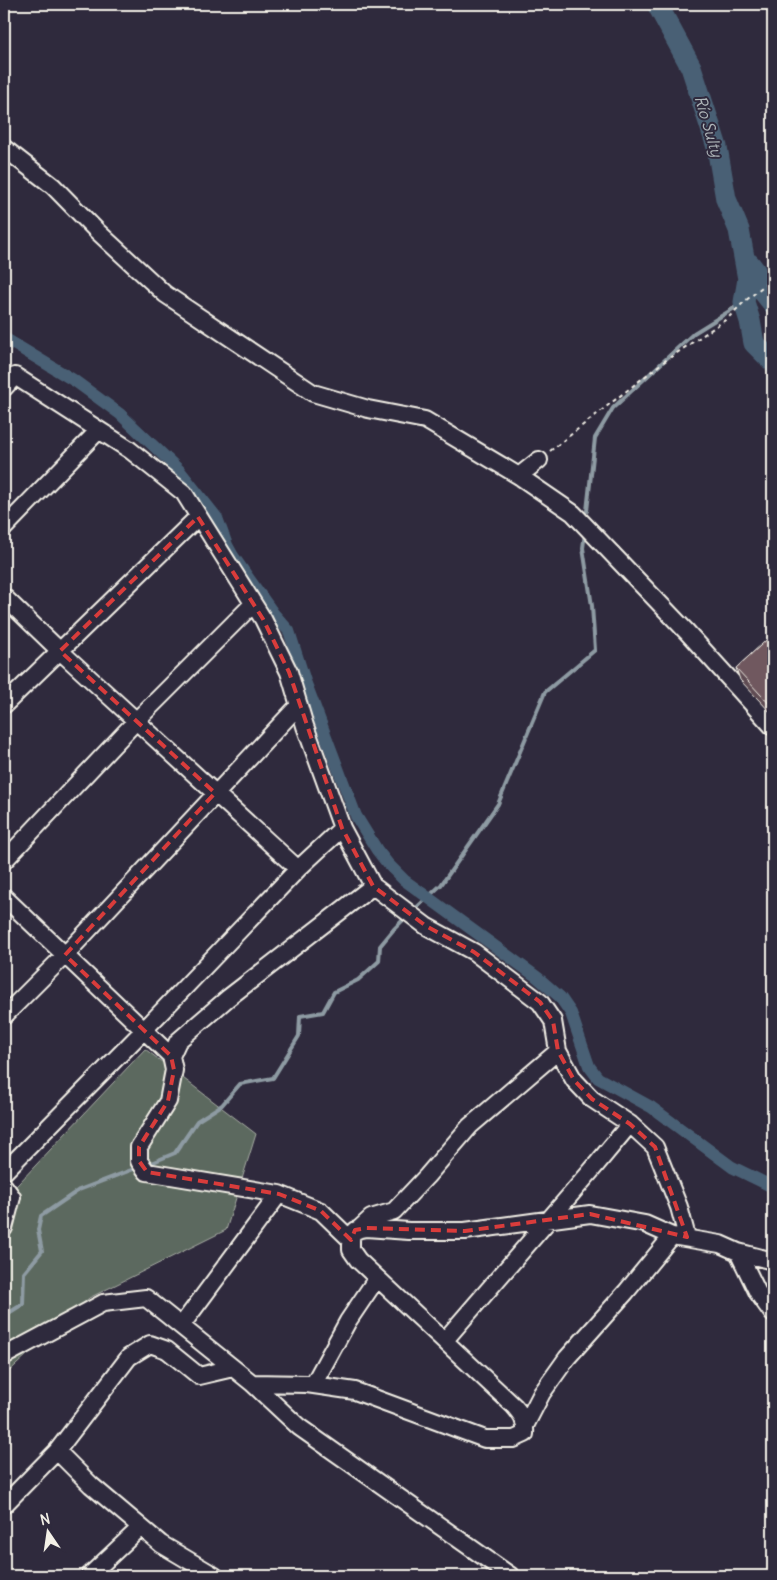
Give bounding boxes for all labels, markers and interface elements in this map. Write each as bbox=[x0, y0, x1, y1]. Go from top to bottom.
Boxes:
water label: Río Sulty bbox=[691, 93, 728, 161]
north arrow bbox=[22, 1508, 72, 1558]
text: N bbox=[38, 1509, 52, 1529]

